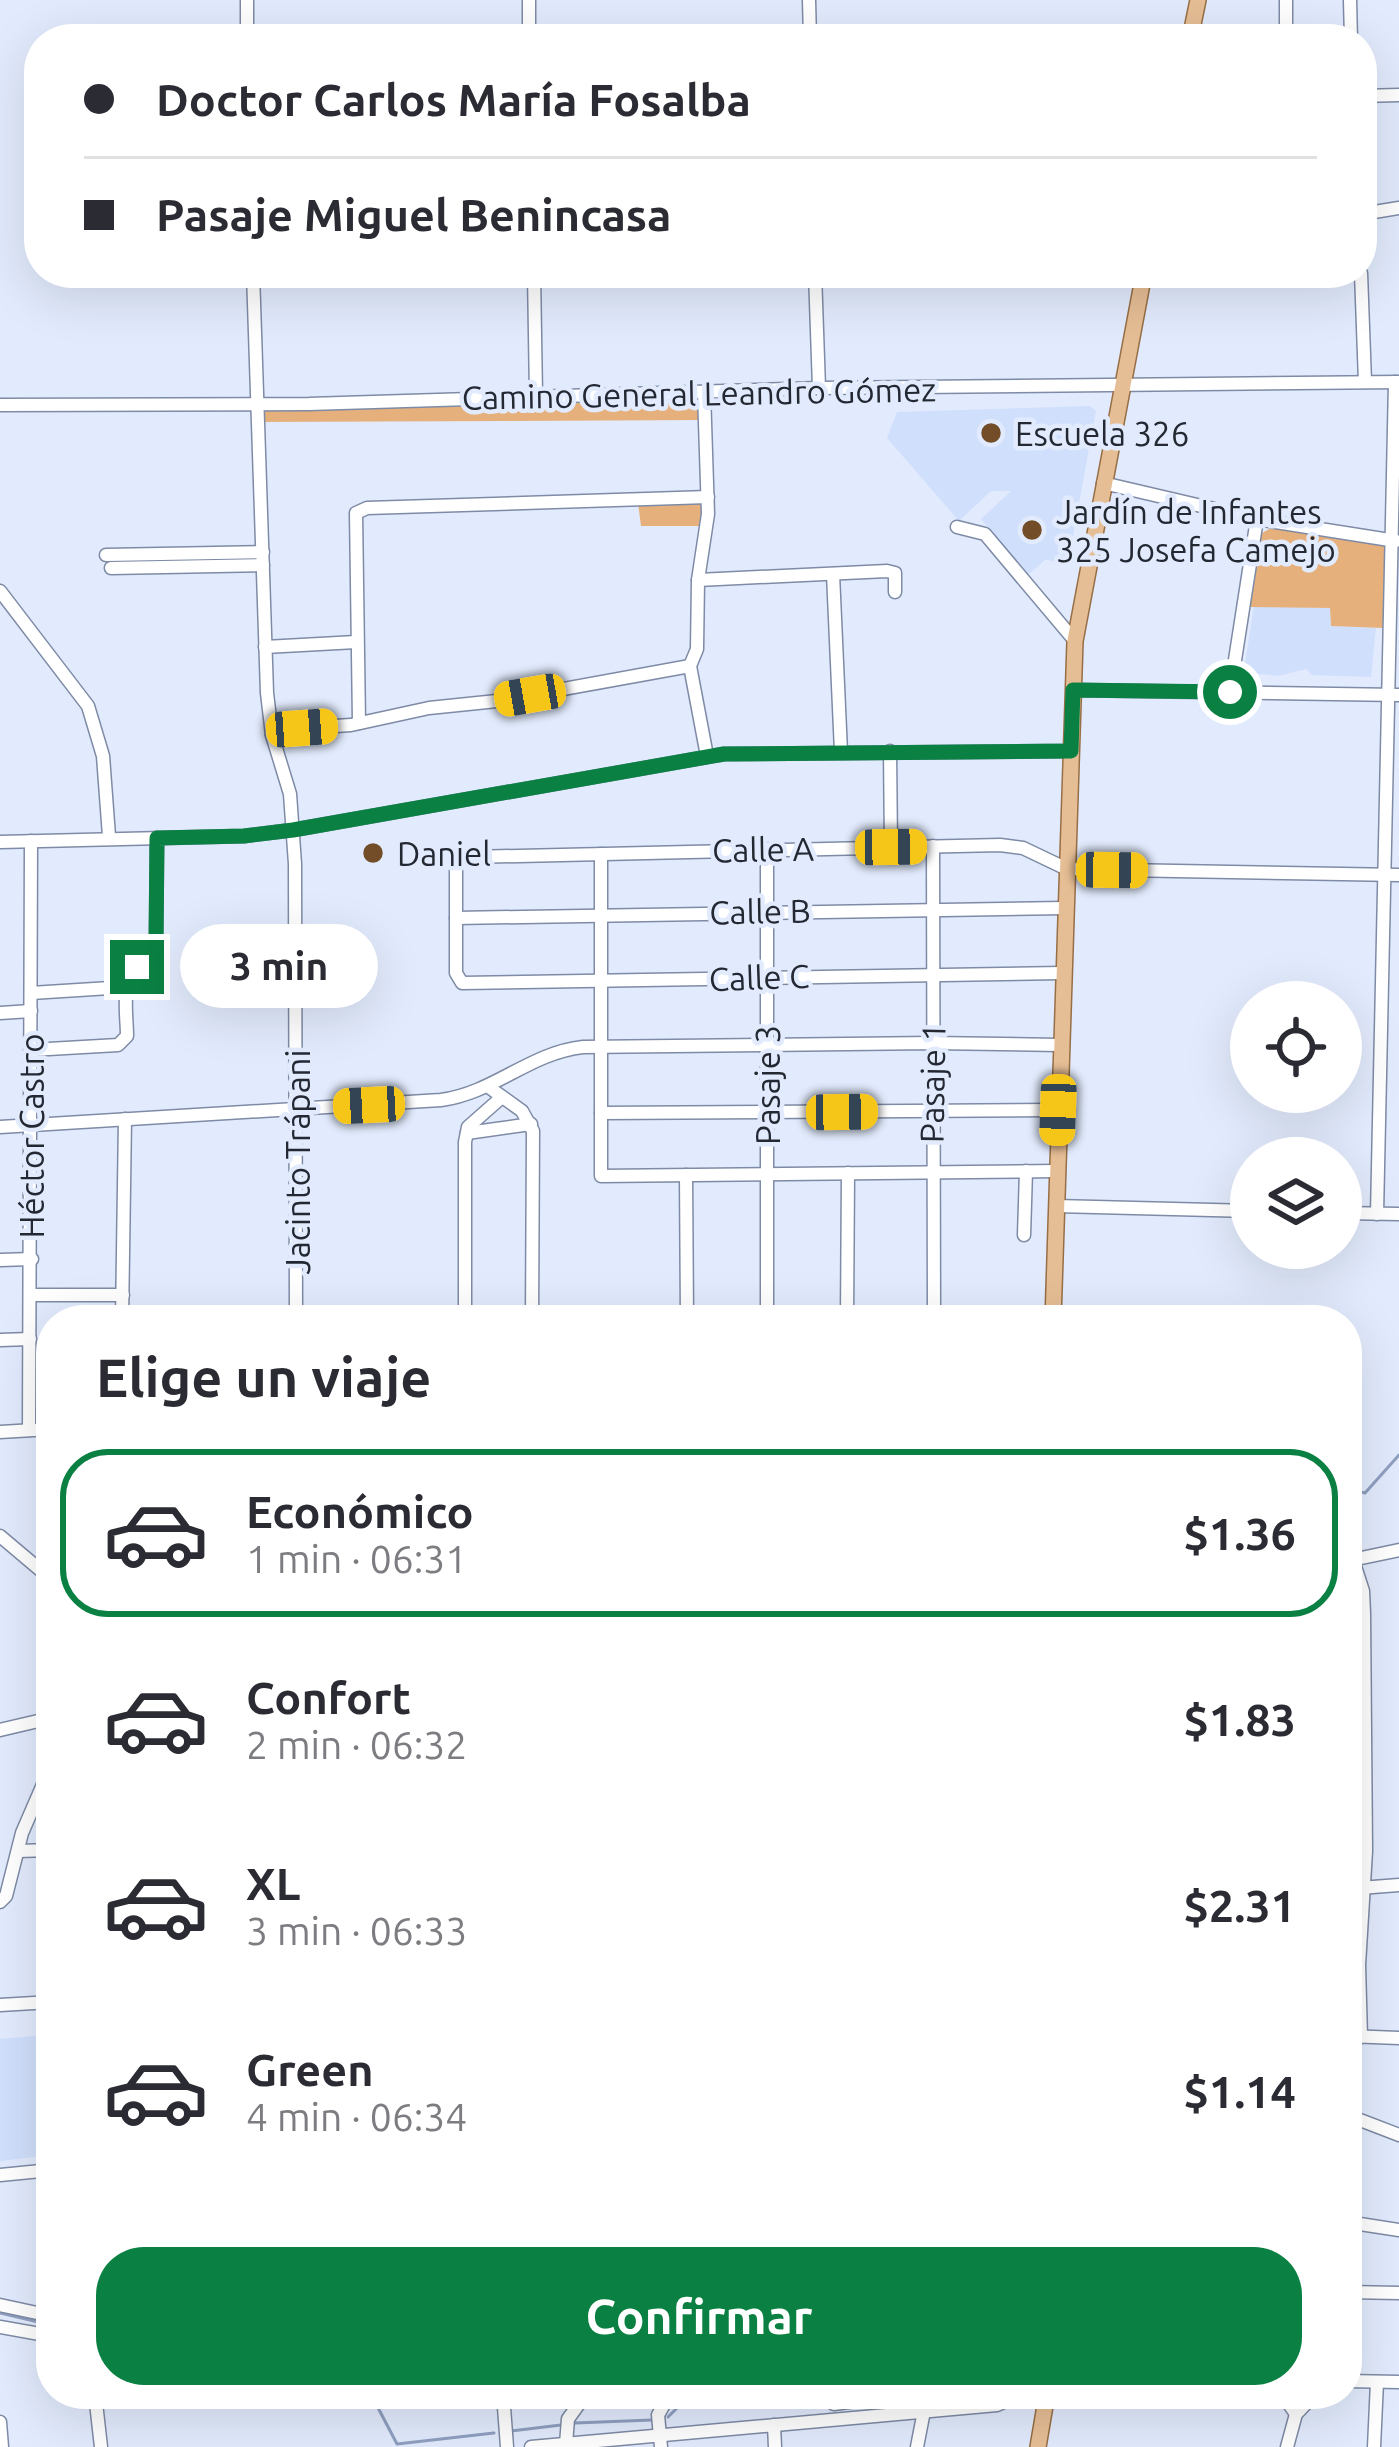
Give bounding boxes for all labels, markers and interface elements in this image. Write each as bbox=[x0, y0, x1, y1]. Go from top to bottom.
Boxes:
text: Doctor Carlos María Fosalba bbox=[156, 74, 751, 125]
text: Pasaje Miguel Benincasa bbox=[156, 189, 672, 240]
street label: Camino General Leandro Gómez bbox=[461, 370, 937, 416]
place label: Escuela 326 bbox=[1015, 415, 1189, 452]
marker: Escuela 326 bbox=[978, 420, 1004, 446]
place label: Jardín de Infantes 325 Josefa Camejo bbox=[1056, 493, 1336, 568]
marker: Jardín de Infantes 325 Josefa Camejo bbox=[1019, 517, 1045, 543]
route start bbox=[1203, 665, 1257, 719]
car bbox=[491, 671, 569, 719]
car bbox=[265, 708, 339, 748]
car bbox=[855, 828, 927, 866]
street label: Calle A bbox=[712, 830, 815, 868]
place label: Daniel bbox=[397, 835, 491, 872]
marker: Daniel bbox=[360, 840, 386, 866]
car bbox=[1076, 851, 1148, 889]
street label: Calle B bbox=[709, 892, 811, 930]
callout: 3 min bbox=[179, 925, 377, 1009]
route end bbox=[110, 940, 164, 994]
text: 3 min bbox=[230, 944, 328, 987]
street label: Calle C bbox=[708, 957, 810, 997]
map controls bbox=[1230, 981, 1362, 1269]
button: locate bbox=[1230, 981, 1362, 1113]
street label: Pasaje 1 bbox=[912, 1023, 952, 1143]
street label: Pasaje 3 bbox=[749, 1025, 786, 1145]
street label: Héctor Castro bbox=[13, 1033, 50, 1239]
street label: Jacinto Trápani bbox=[279, 1050, 316, 1274]
car bbox=[1039, 1073, 1077, 1147]
car bbox=[332, 1085, 406, 1125]
car bbox=[806, 1093, 878, 1131]
button: layers bbox=[1230, 1137, 1362, 1269]
text: Elige un viaje bbox=[96, 1347, 431, 1407]
icon: car bbox=[102, 1479, 210, 1587]
text: Económico bbox=[246, 1486, 474, 1537]
text: $1.36 bbox=[1183, 1508, 1296, 1559]
text: 1 min · 06:31 bbox=[246, 1537, 467, 1580]
icon: car bbox=[102, 1665, 210, 1773]
text: Confort bbox=[246, 1672, 411, 1723]
text: $1.83 bbox=[1183, 1694, 1296, 1745]
text: 2 min · 06:32 bbox=[246, 1723, 467, 1766]
icon: car bbox=[102, 1851, 210, 1959]
text: XL bbox=[246, 1858, 300, 1909]
text: $2.31 bbox=[1183, 1880, 1296, 1931]
text: 3 min · 06:33 bbox=[246, 1909, 467, 1952]
icon: car bbox=[102, 2037, 210, 2145]
text: Green bbox=[246, 2044, 373, 2095]
text: $1.14 bbox=[1183, 2066, 1296, 2117]
text: 4 min · 06:34 bbox=[246, 2095, 467, 2138]
button: Confirmar bbox=[96, 2247, 1302, 2385]

